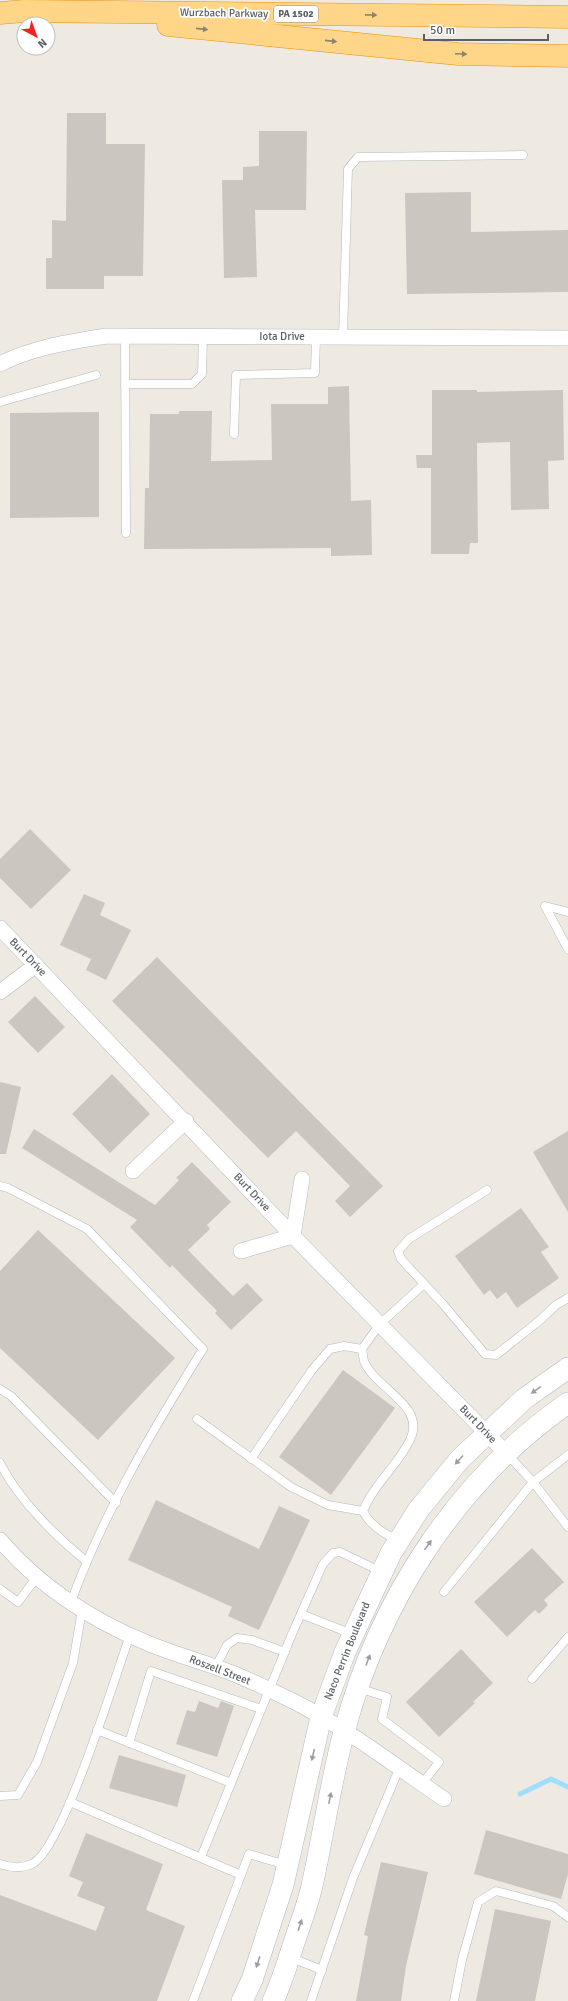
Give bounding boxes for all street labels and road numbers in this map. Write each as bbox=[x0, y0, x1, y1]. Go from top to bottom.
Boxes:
street label: Wurzbach Parkway bbox=[180, 6, 269, 20]
road number: PA 1502 bbox=[274, 6, 318, 22]
street label: Iota Drive bbox=[259, 330, 305, 343]
street label: Burt Drive bbox=[7, 935, 49, 979]
street label: Burt Drive bbox=[231, 1170, 273, 1214]
street label: Burt Drive bbox=[457, 1402, 499, 1446]
street label: Naco Perrin Boulevard bbox=[321, 1600, 373, 1702]
street label: Roszell Street bbox=[187, 1652, 253, 1688]

